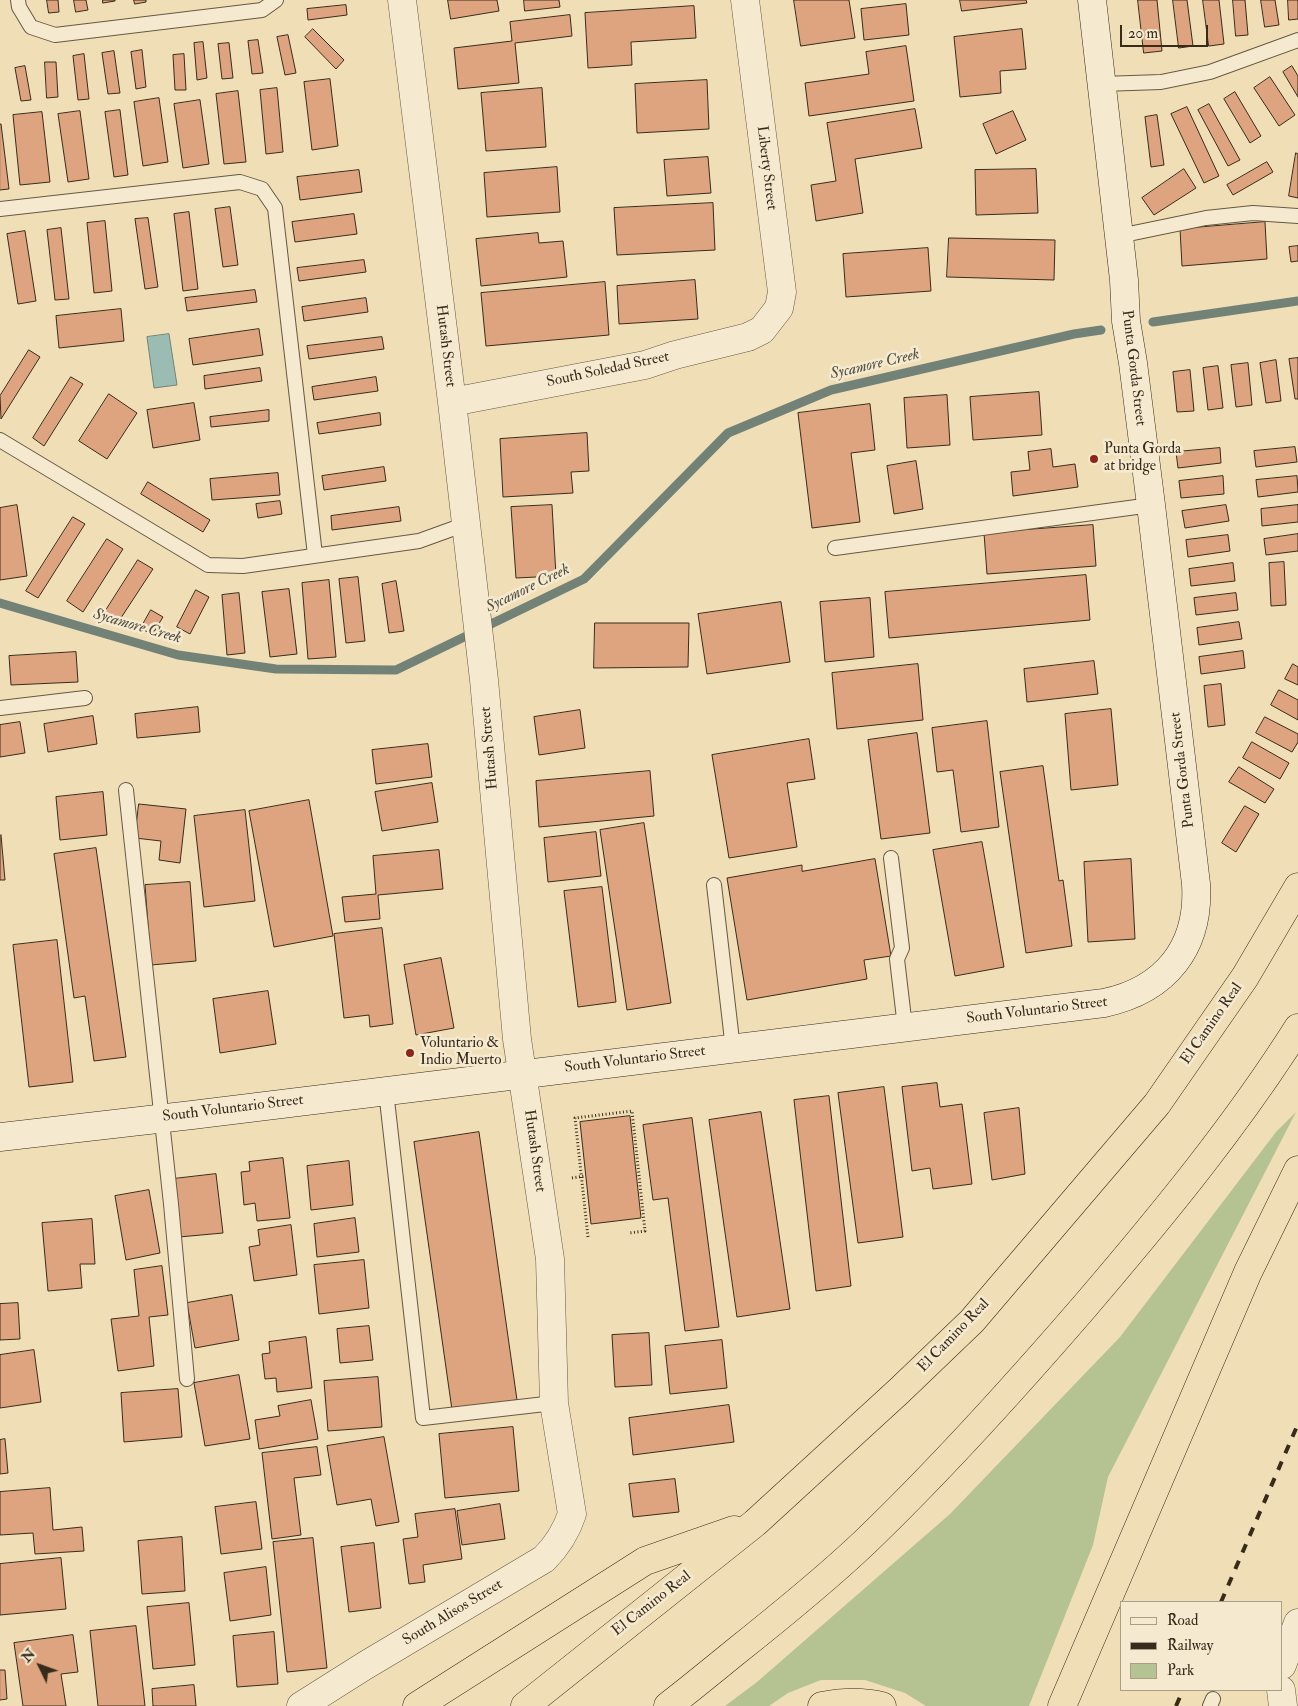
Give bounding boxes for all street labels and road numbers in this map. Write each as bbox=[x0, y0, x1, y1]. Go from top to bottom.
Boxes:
street label: Liberty Street bbox=[752, 125, 780, 211]
street label: Hutash Street bbox=[431, 304, 459, 388]
street label: Punta Gorda Street bbox=[1117, 309, 1149, 427]
street label: South Soledad Street bbox=[545, 348, 671, 392]
street label: Hutash Street bbox=[477, 706, 503, 790]
street label: Punta Gorda Street bbox=[1167, 711, 1199, 829]
street label: El Camino Real bbox=[1177, 980, 1247, 1068]
street label: South Voluntario Street bbox=[965, 993, 1109, 1029]
street label: South Voluntario Street bbox=[563, 1042, 707, 1078]
street label: South Voluntario Street bbox=[161, 1091, 305, 1127]
street label: Hutash Street bbox=[519, 1109, 549, 1193]
street label: El Camino Real bbox=[914, 1295, 994, 1377]
street label: El Camino Real bbox=[609, 1568, 695, 1640]
street label: South Alisos Street bbox=[400, 1576, 506, 1650]

